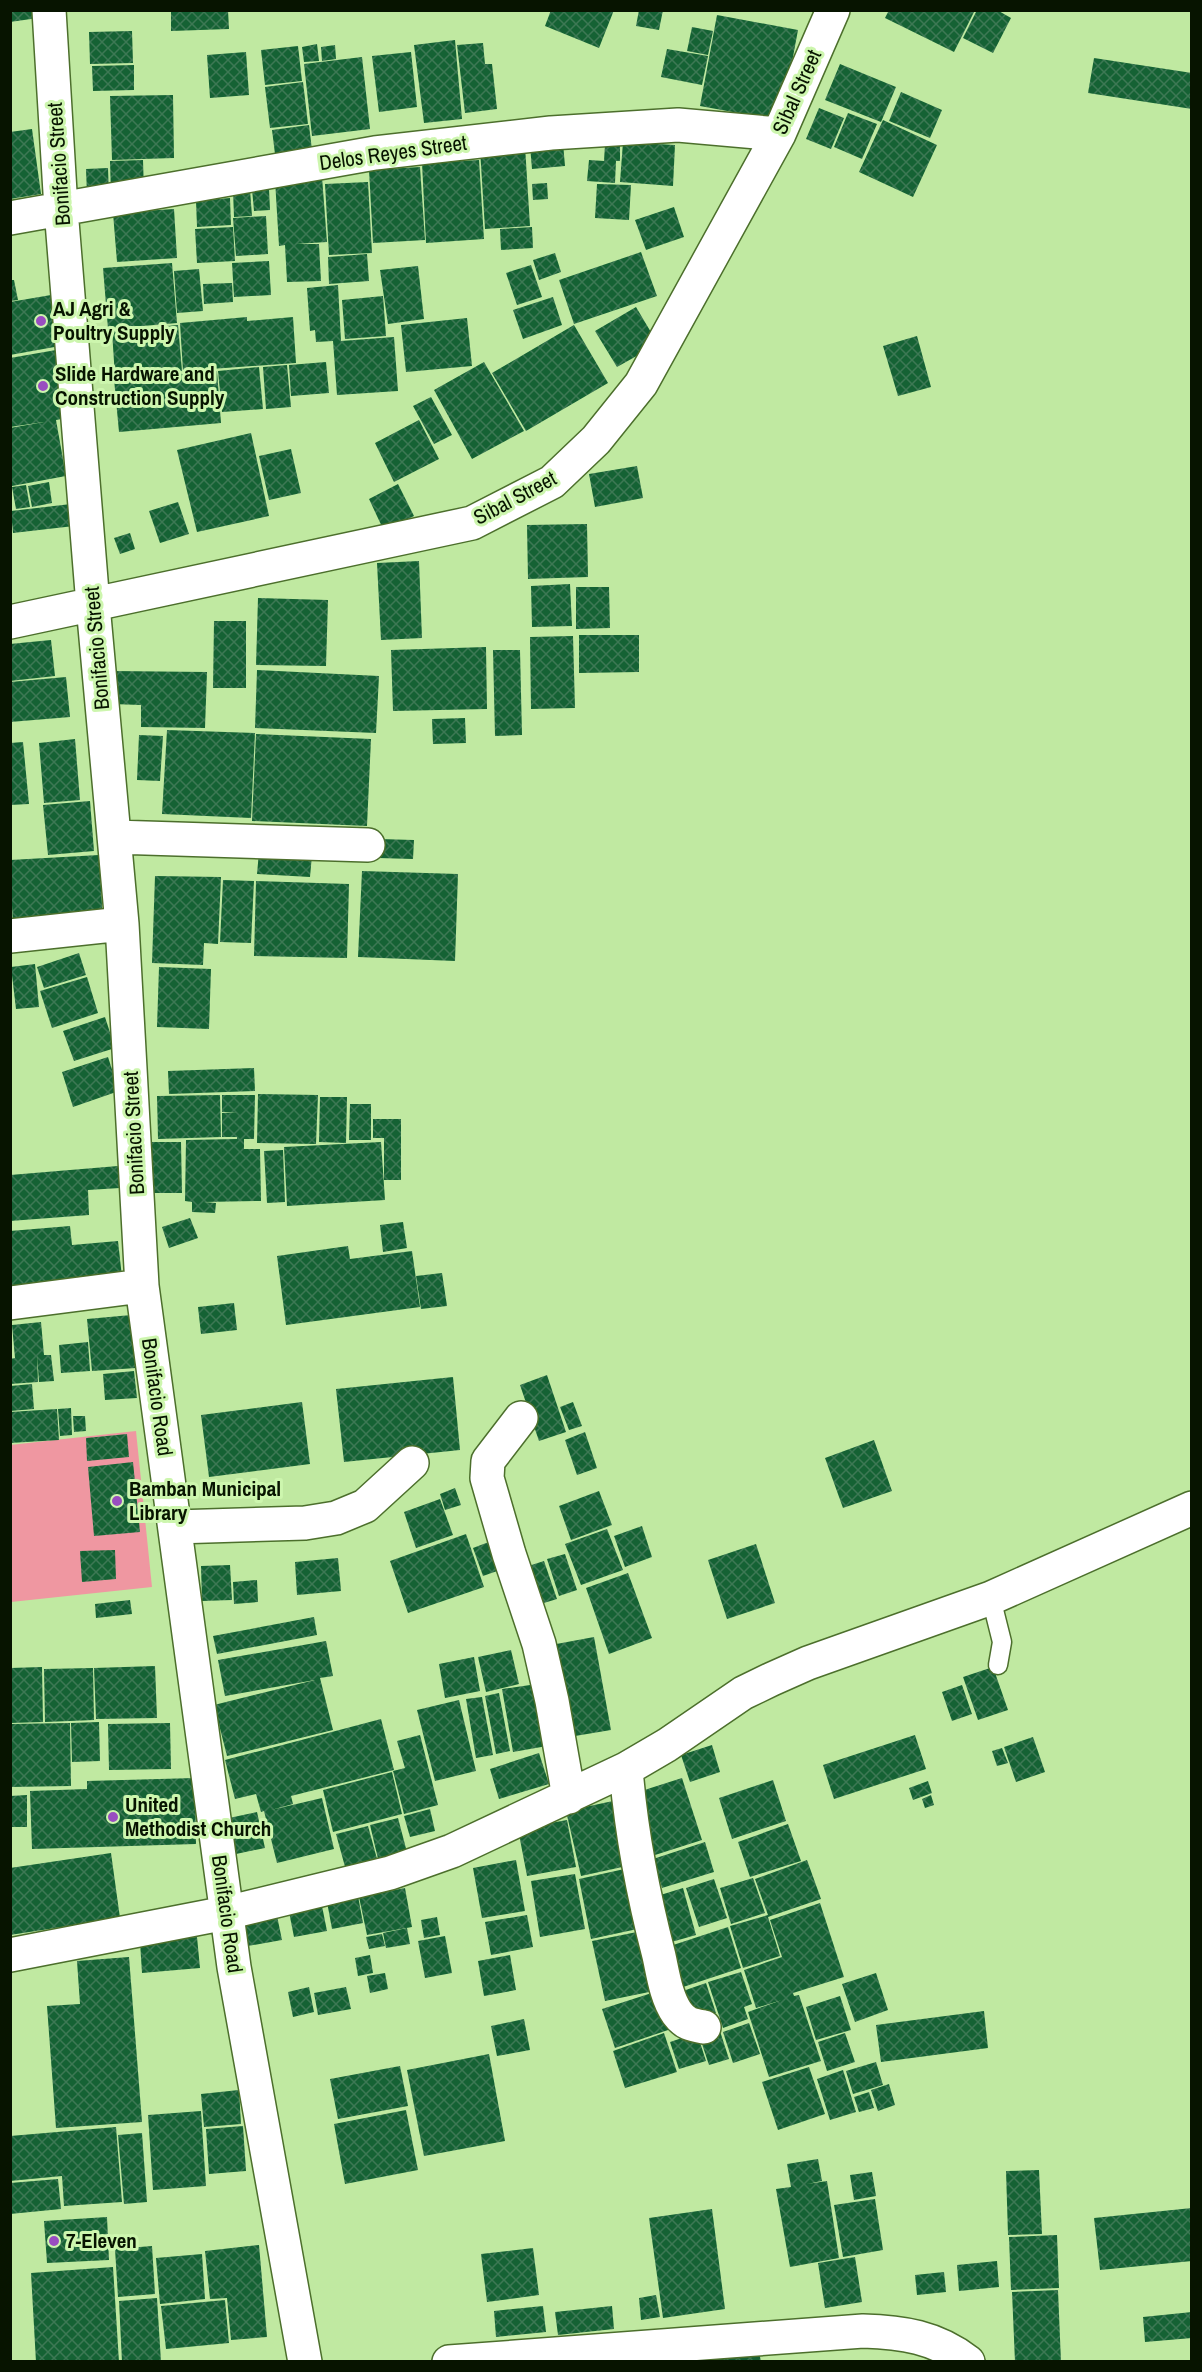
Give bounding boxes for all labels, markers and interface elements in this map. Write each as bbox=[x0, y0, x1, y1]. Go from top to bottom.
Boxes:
street label: Sibal Street bbox=[765, 45, 828, 139]
street label: Bonifacio Street bbox=[40, 101, 77, 227]
street label: Delos Reyes Street bbox=[317, 128, 469, 177]
place label: AJ Agri & Poultry Supply bbox=[53, 294, 175, 347]
marker: AJ Agri & Poultry Supply bbox=[34, 314, 48, 328]
place label: Slide Hardware and Construction Supply bbox=[55, 359, 225, 412]
marker: Slide Hardware and Construction Supply bbox=[36, 379, 50, 393]
street label: Sibal Street bbox=[468, 464, 561, 531]
street label: Bonifacio Street bbox=[77, 585, 116, 711]
street label: Bonifacio Street bbox=[116, 1070, 151, 1195]
street label: Bonifacio Road bbox=[135, 1336, 180, 1458]
place label: Bamban Municipal Library bbox=[129, 1474, 281, 1527]
marker: Bamban Municipal Library bbox=[110, 1494, 124, 1508]
place label: United Methodist Church bbox=[125, 1790, 271, 1843]
marker: United Methodist Church bbox=[106, 1810, 120, 1824]
street label: Bonifacio Road bbox=[205, 1853, 250, 1975]
place label: 7-Eleven bbox=[66, 2226, 137, 2255]
marker: 7-Eleven bbox=[47, 2234, 61, 2248]

